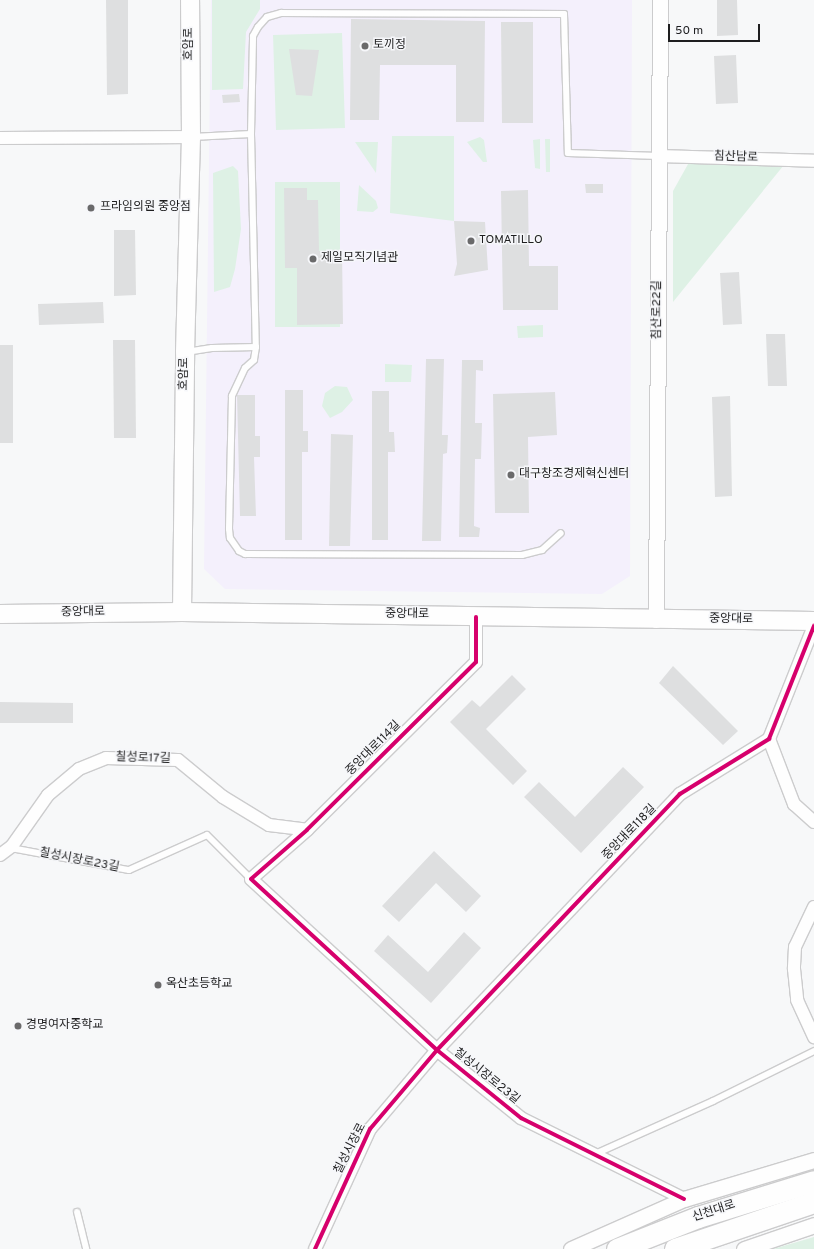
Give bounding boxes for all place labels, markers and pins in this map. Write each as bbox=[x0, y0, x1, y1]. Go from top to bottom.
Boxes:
place label: 토끼정 bbox=[373, 39, 406, 53]
marker: 토끼정 bbox=[360, 41, 370, 51]
place label: 프라임의원 중앙점 bbox=[100, 201, 191, 215]
marker: 프라임의원 중앙점 bbox=[85, 202, 97, 214]
place label: TOMATILLO bbox=[479, 234, 543, 248]
marker: TOMATILLO bbox=[466, 236, 476, 246]
place label: 제일모직기념관 bbox=[321, 252, 398, 266]
marker: 제일모직기념관 bbox=[308, 254, 318, 264]
place label: 대구창조경제혁신센터 bbox=[519, 468, 629, 482]
marker: 대구창조경제혁신센터 bbox=[506, 470, 516, 480]
place label: 옥산초등학교 bbox=[166, 978, 232, 992]
marker: 옥산초등학교 bbox=[153, 980, 163, 990]
place label: 경명여자중학교 bbox=[26, 1019, 103, 1033]
marker: 경명여자중학교 bbox=[13, 1021, 23, 1031]

